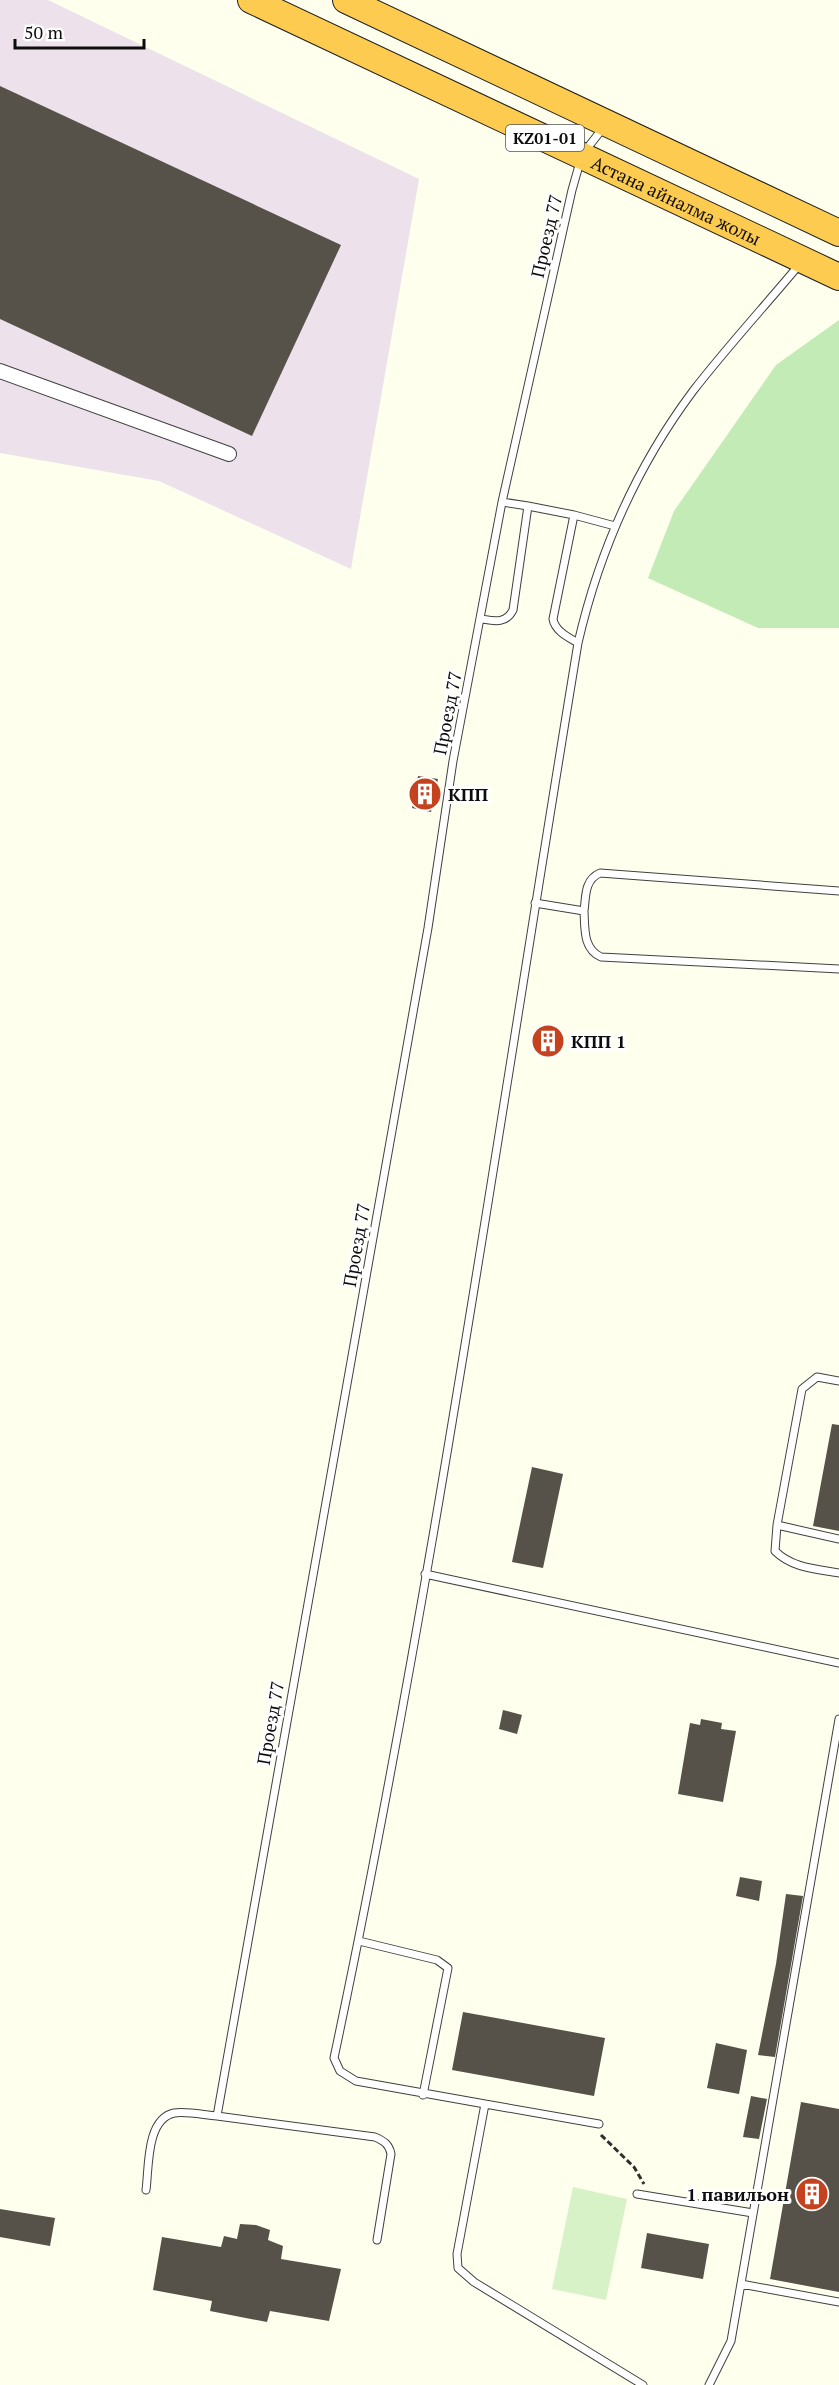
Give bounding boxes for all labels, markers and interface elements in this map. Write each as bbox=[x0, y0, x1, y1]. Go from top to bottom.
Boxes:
scale bar bbox=[15, 12, 144, 50]
text: 50 m bbox=[24, 20, 64, 44]
road number: KZ01-01 bbox=[506, 125, 584, 151]
street label: Астана айналма жолы bbox=[588, 150, 765, 250]
street label: Проезд 77 bbox=[525, 192, 567, 280]
street label: Проезд 77 bbox=[427, 669, 467, 757]
building icon: КПП bbox=[407, 776, 443, 812]
place label: КПП bbox=[448, 782, 488, 806]
building icon: КПП 1 bbox=[530, 1023, 566, 1059]
place label: КПП 1 bbox=[571, 1029, 626, 1053]
street label: Проезд 77 bbox=[337, 1201, 375, 1289]
street label: Проезд 77 bbox=[251, 1679, 289, 1767]
building icon: 1 павильон bbox=[794, 2176, 830, 2212]
place label: 1 павильон bbox=[687, 2182, 789, 2206]

